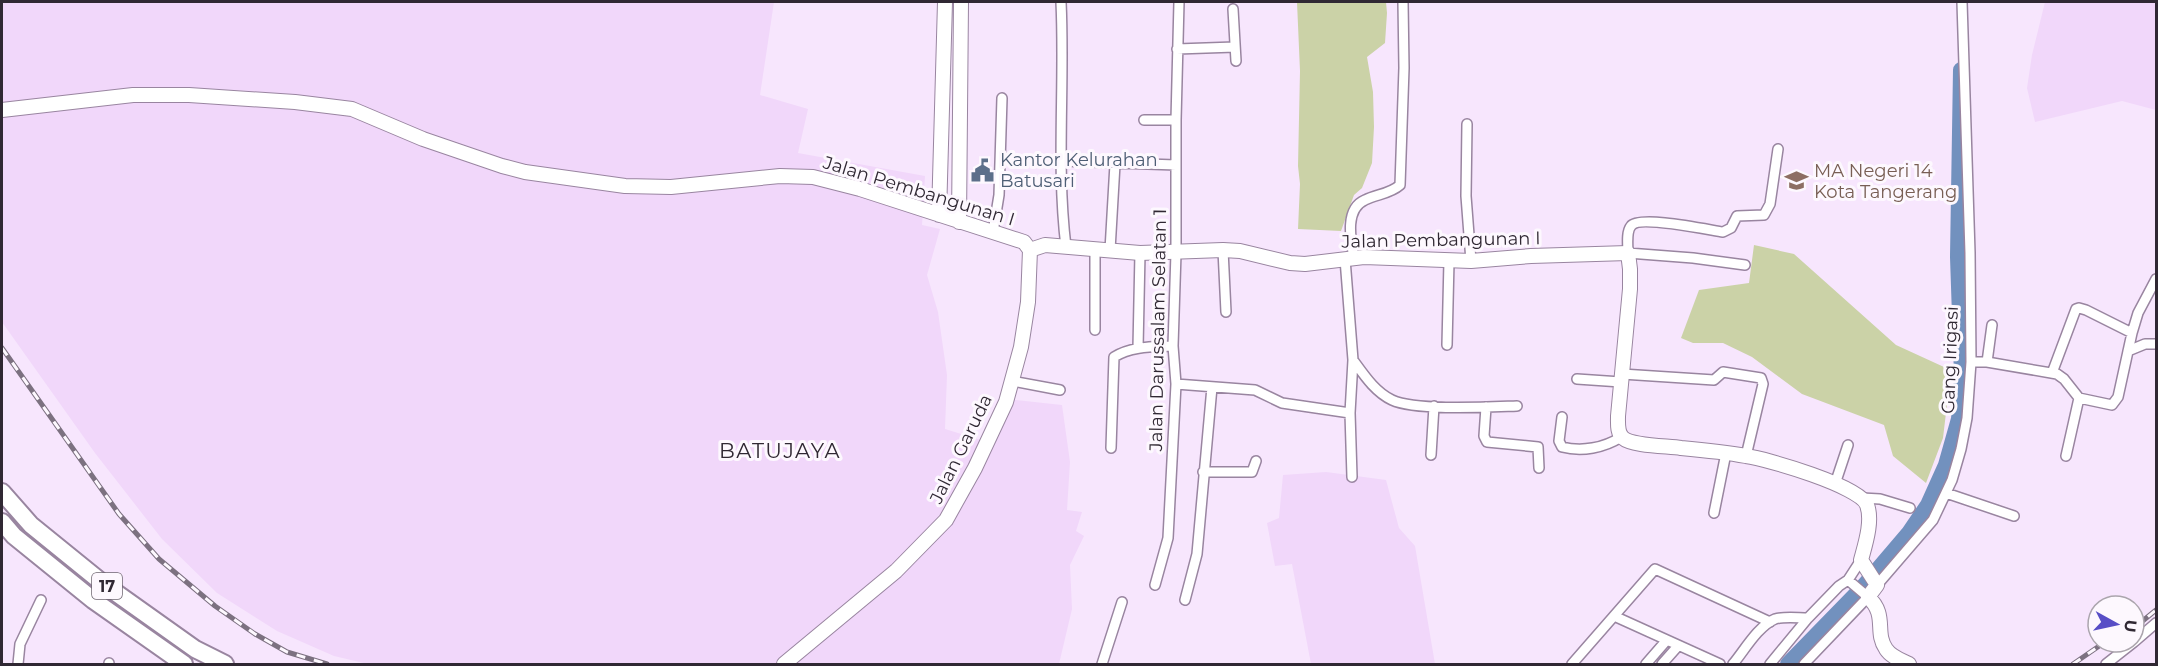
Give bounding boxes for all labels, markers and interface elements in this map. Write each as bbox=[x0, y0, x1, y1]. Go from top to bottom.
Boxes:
place label: Kantor Kelurahan Batusari bbox=[1000, 149, 1158, 192]
street label: Jalan Pembangunan I bbox=[820, 151, 1017, 231]
public building icon: Kantor Kelurahan Batusari bbox=[969, 157, 995, 183]
place label: MA Negeri 14 Kota Tangerang bbox=[1814, 160, 1957, 203]
school or university icon: MA Negeri 14 Kota Tangerang bbox=[1783, 168, 1809, 194]
street label: Jalan Darussalam Selatan 1 bbox=[1145, 209, 1171, 452]
street label: Jalan Pembangunan I bbox=[1340, 227, 1541, 253]
street label: Gang Irigasi bbox=[1937, 306, 1963, 414]
street label: Jalan Garuda bbox=[925, 391, 997, 508]
district label: BATUJAYA bbox=[719, 438, 841, 463]
road number: 17 bbox=[92, 573, 122, 599]
north arrow bbox=[2086, 594, 2146, 654]
text: U bbox=[2120, 618, 2141, 634]

